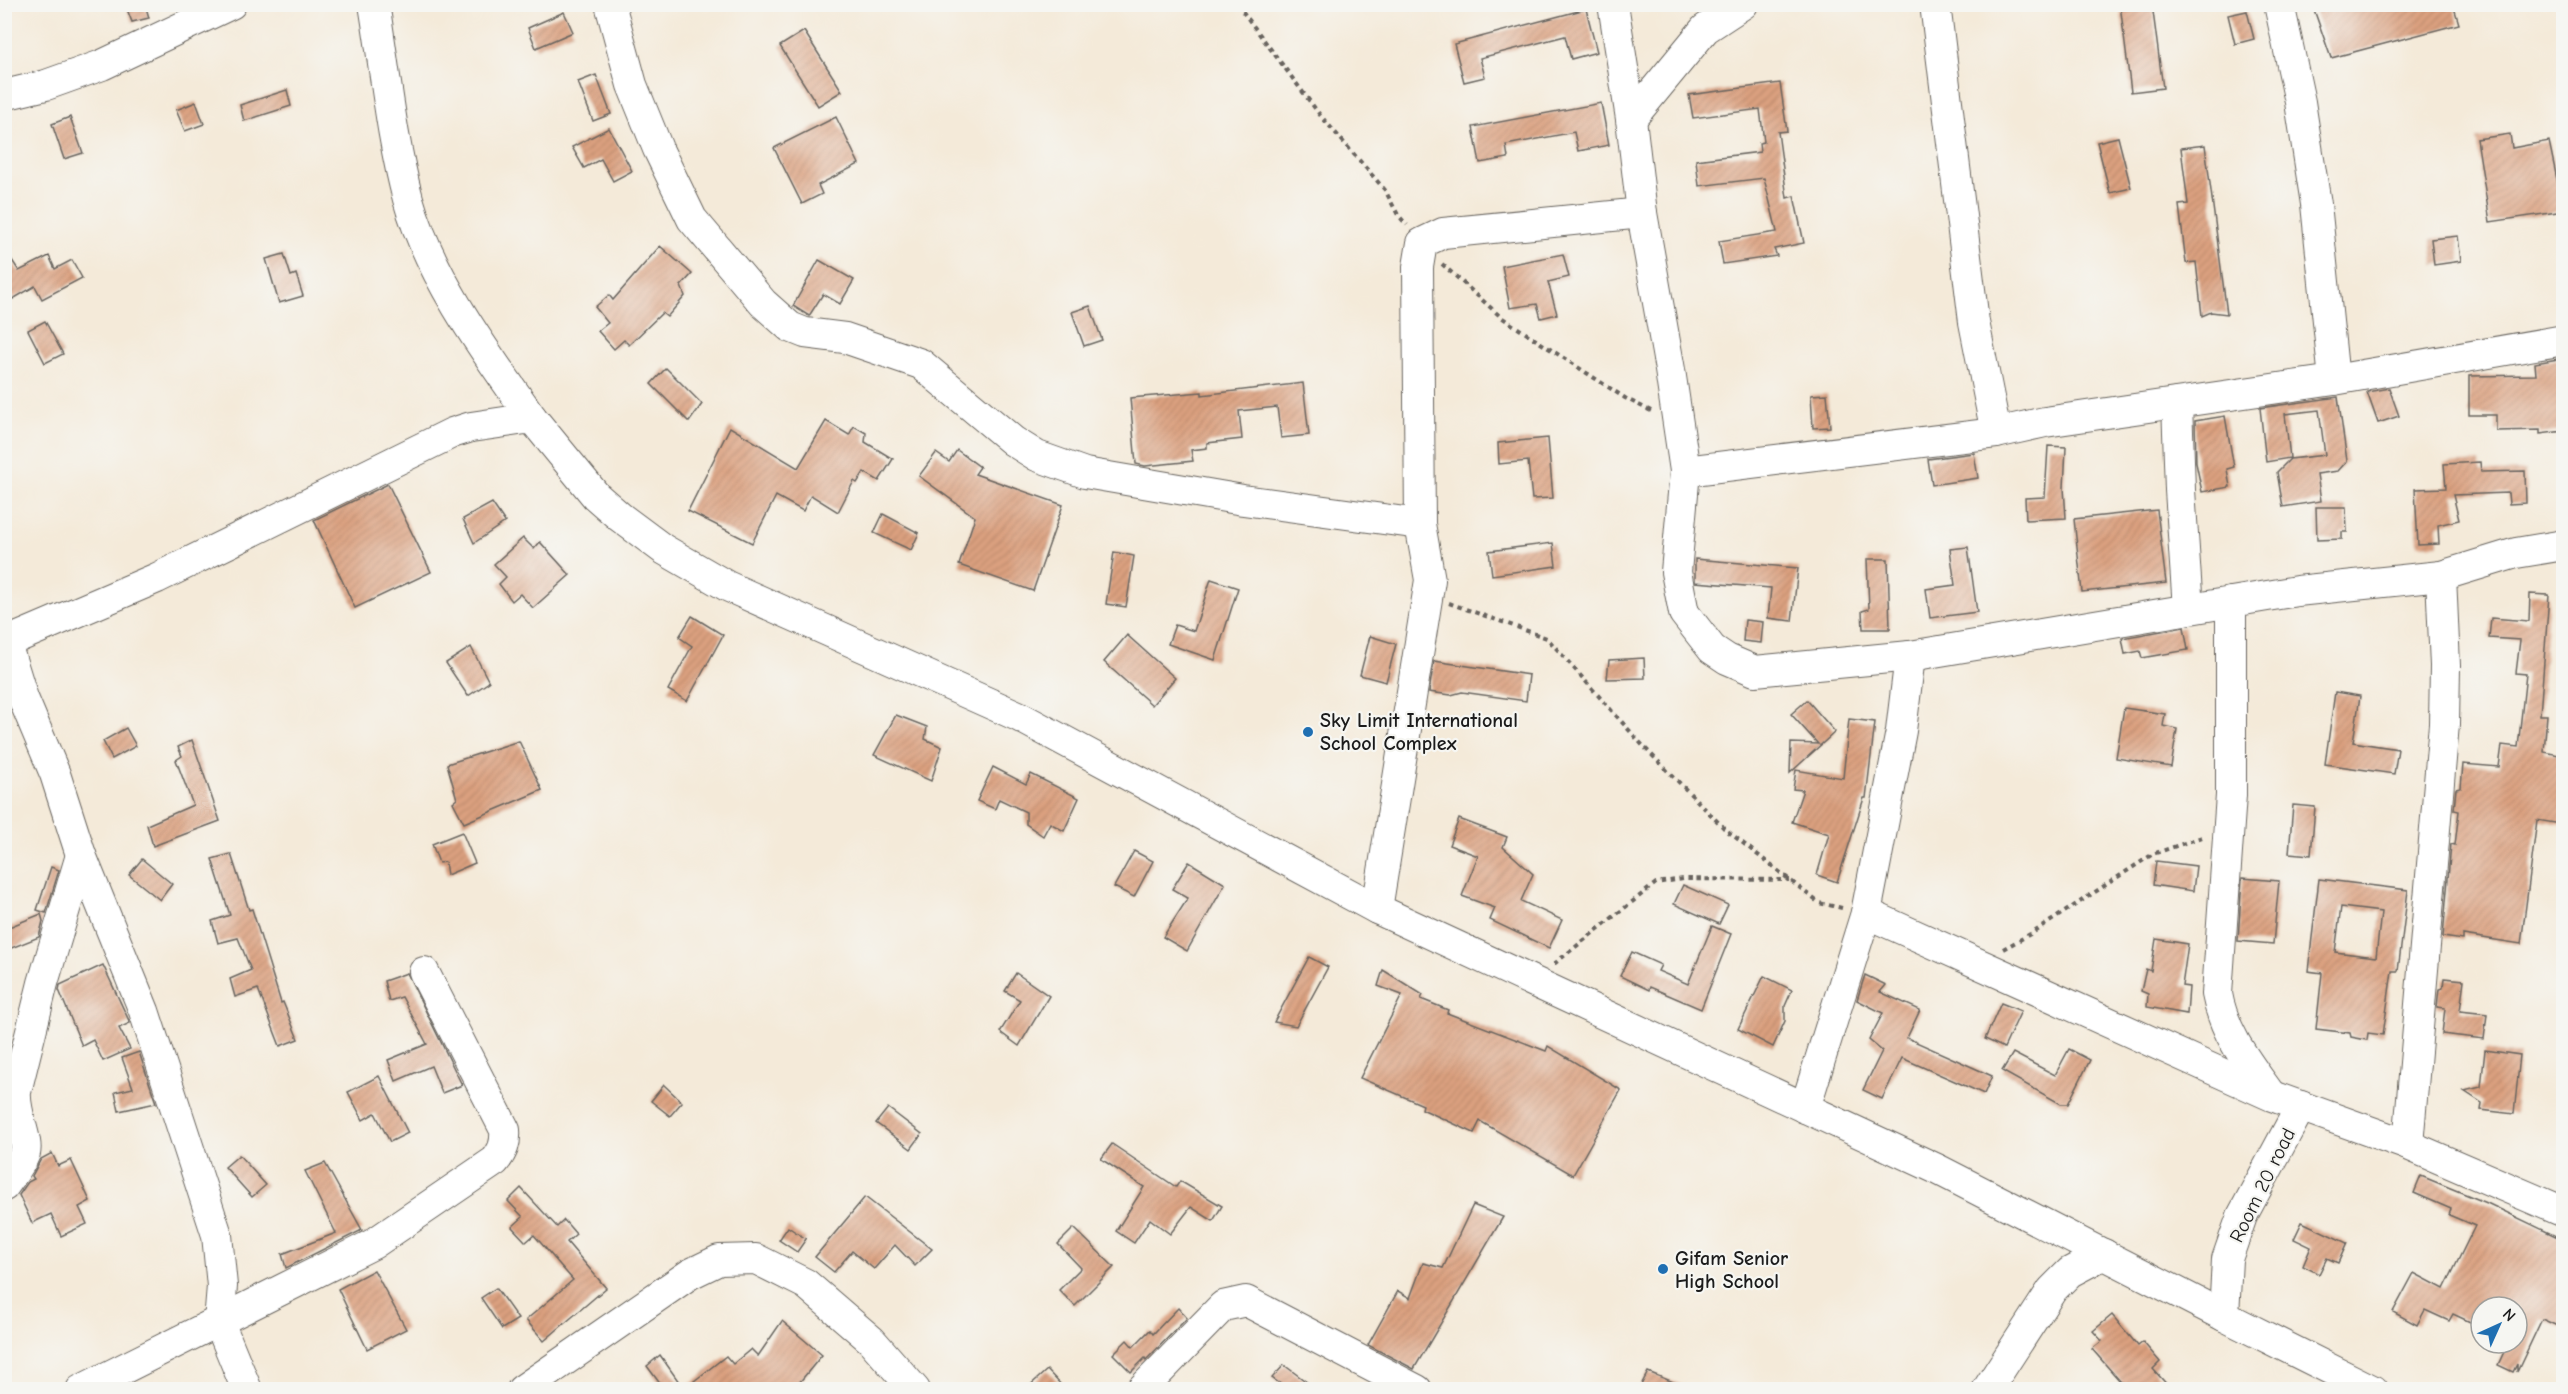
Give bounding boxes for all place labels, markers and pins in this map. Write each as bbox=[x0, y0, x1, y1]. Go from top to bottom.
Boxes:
place label: Sky Limit International School Complex bbox=[1320, 709, 1518, 755]
marker: Sky Limit International School Complex bbox=[1301, 725, 1315, 739]
place label: Gifam Senior High School bbox=[1675, 1247, 1788, 1293]
marker: Gifam Senior High School bbox=[1656, 1262, 1670, 1276]

